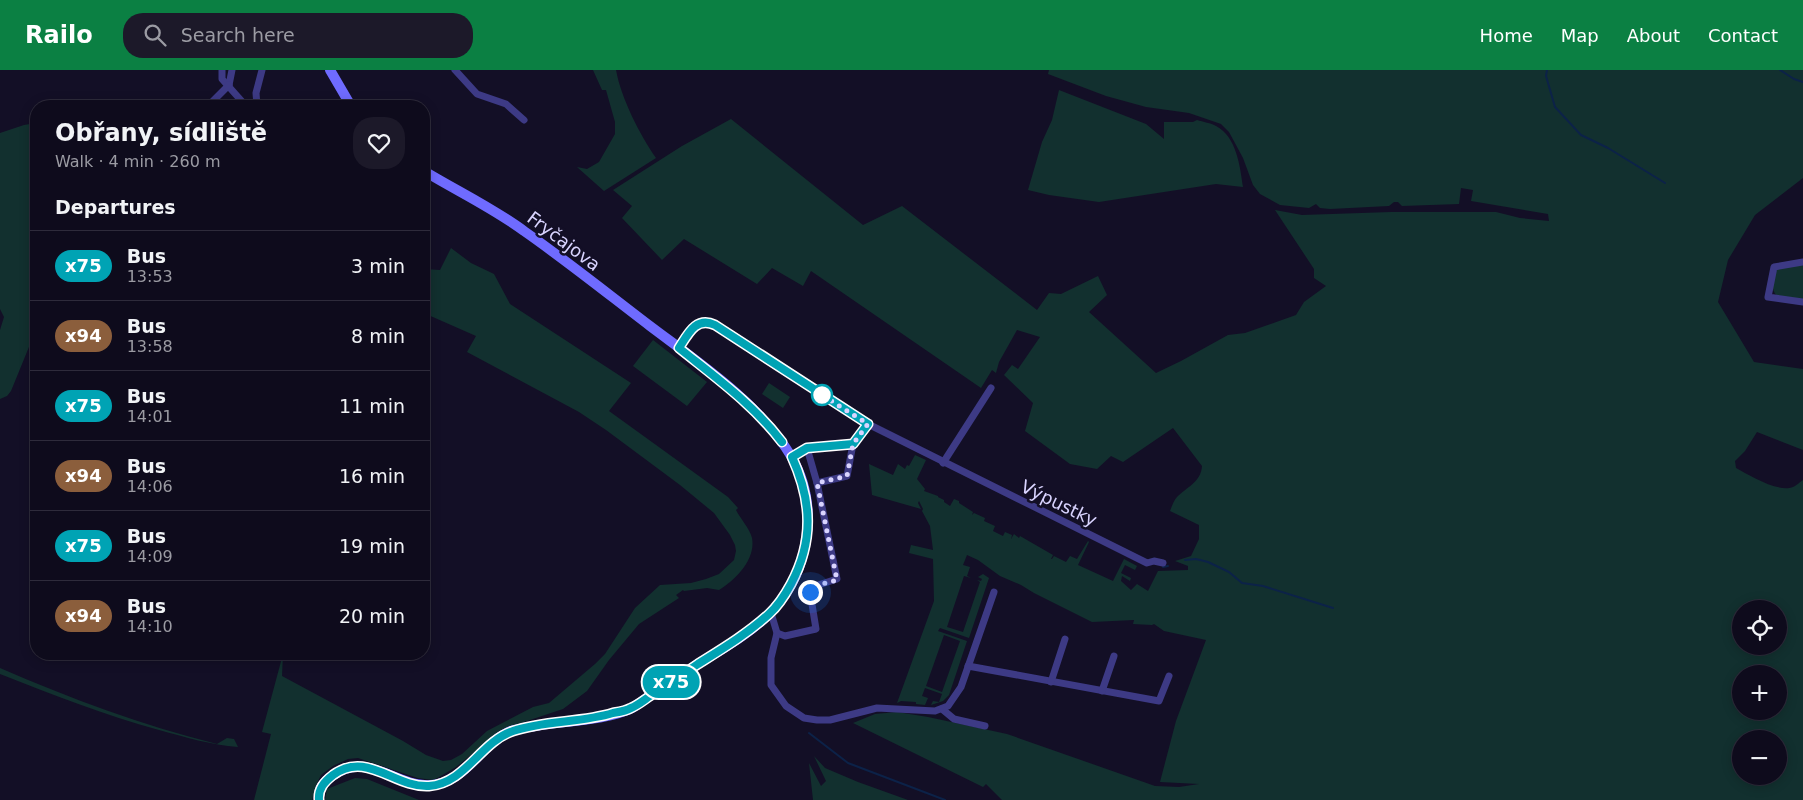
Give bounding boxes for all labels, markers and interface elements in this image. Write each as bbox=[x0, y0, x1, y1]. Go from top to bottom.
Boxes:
search box bbox=[123, 13, 473, 58]
text: Railo bbox=[25, 21, 93, 49]
icon: search bbox=[141, 21, 169, 49]
text: Search here bbox=[181, 24, 295, 46]
text: Home bbox=[1480, 25, 1533, 46]
text: Map bbox=[1561, 25, 1599, 46]
text: About bbox=[1627, 25, 1680, 46]
text: Contact bbox=[1708, 25, 1778, 46]
button: heart bbox=[353, 117, 405, 169]
text: Obřany, sídliště bbox=[55, 119, 267, 147]
text: Walk · 4 min · 260 m bbox=[55, 152, 220, 171]
text: Departures bbox=[55, 196, 176, 218]
street label: Fryčajova bbox=[523, 207, 605, 275]
text: Bus bbox=[127, 245, 166, 267]
text: x75 bbox=[65, 255, 102, 276]
text: 3 min bbox=[351, 255, 405, 277]
text: 13:53 bbox=[127, 267, 173, 286]
text: Bus bbox=[127, 315, 166, 337]
text: x94 bbox=[65, 325, 102, 346]
text: 8 min bbox=[351, 325, 405, 347]
text: 13:58 bbox=[127, 337, 173, 356]
unlabelled marker bbox=[811, 384, 833, 406]
text: Bus bbox=[127, 385, 166, 407]
text: x75 bbox=[65, 395, 102, 416]
text: 11 min bbox=[339, 395, 405, 417]
text: 14:01 bbox=[127, 407, 173, 426]
text: Bus bbox=[127, 455, 166, 477]
text: x94 bbox=[65, 465, 102, 486]
text: 16 min bbox=[339, 465, 405, 487]
street label: Výpustky bbox=[1017, 476, 1101, 531]
text: 14:06 bbox=[127, 477, 173, 496]
text: Bus bbox=[127, 525, 166, 547]
text: x75 bbox=[65, 535, 102, 556]
text: 19 min bbox=[339, 535, 405, 557]
text: 14:09 bbox=[127, 547, 173, 566]
your location bbox=[798, 580, 823, 605]
text: Bus bbox=[127, 595, 166, 617]
map controls bbox=[1732, 600, 1787, 785]
button: locate bbox=[1732, 600, 1787, 655]
text: x94 bbox=[65, 605, 102, 626]
text: 20 min bbox=[339, 605, 405, 627]
text: 14:10 bbox=[127, 617, 173, 636]
button: + bbox=[1732, 665, 1787, 720]
line badge: x75 bbox=[642, 666, 700, 698]
text: x75 bbox=[653, 671, 689, 692]
button: − bbox=[1732, 730, 1787, 785]

